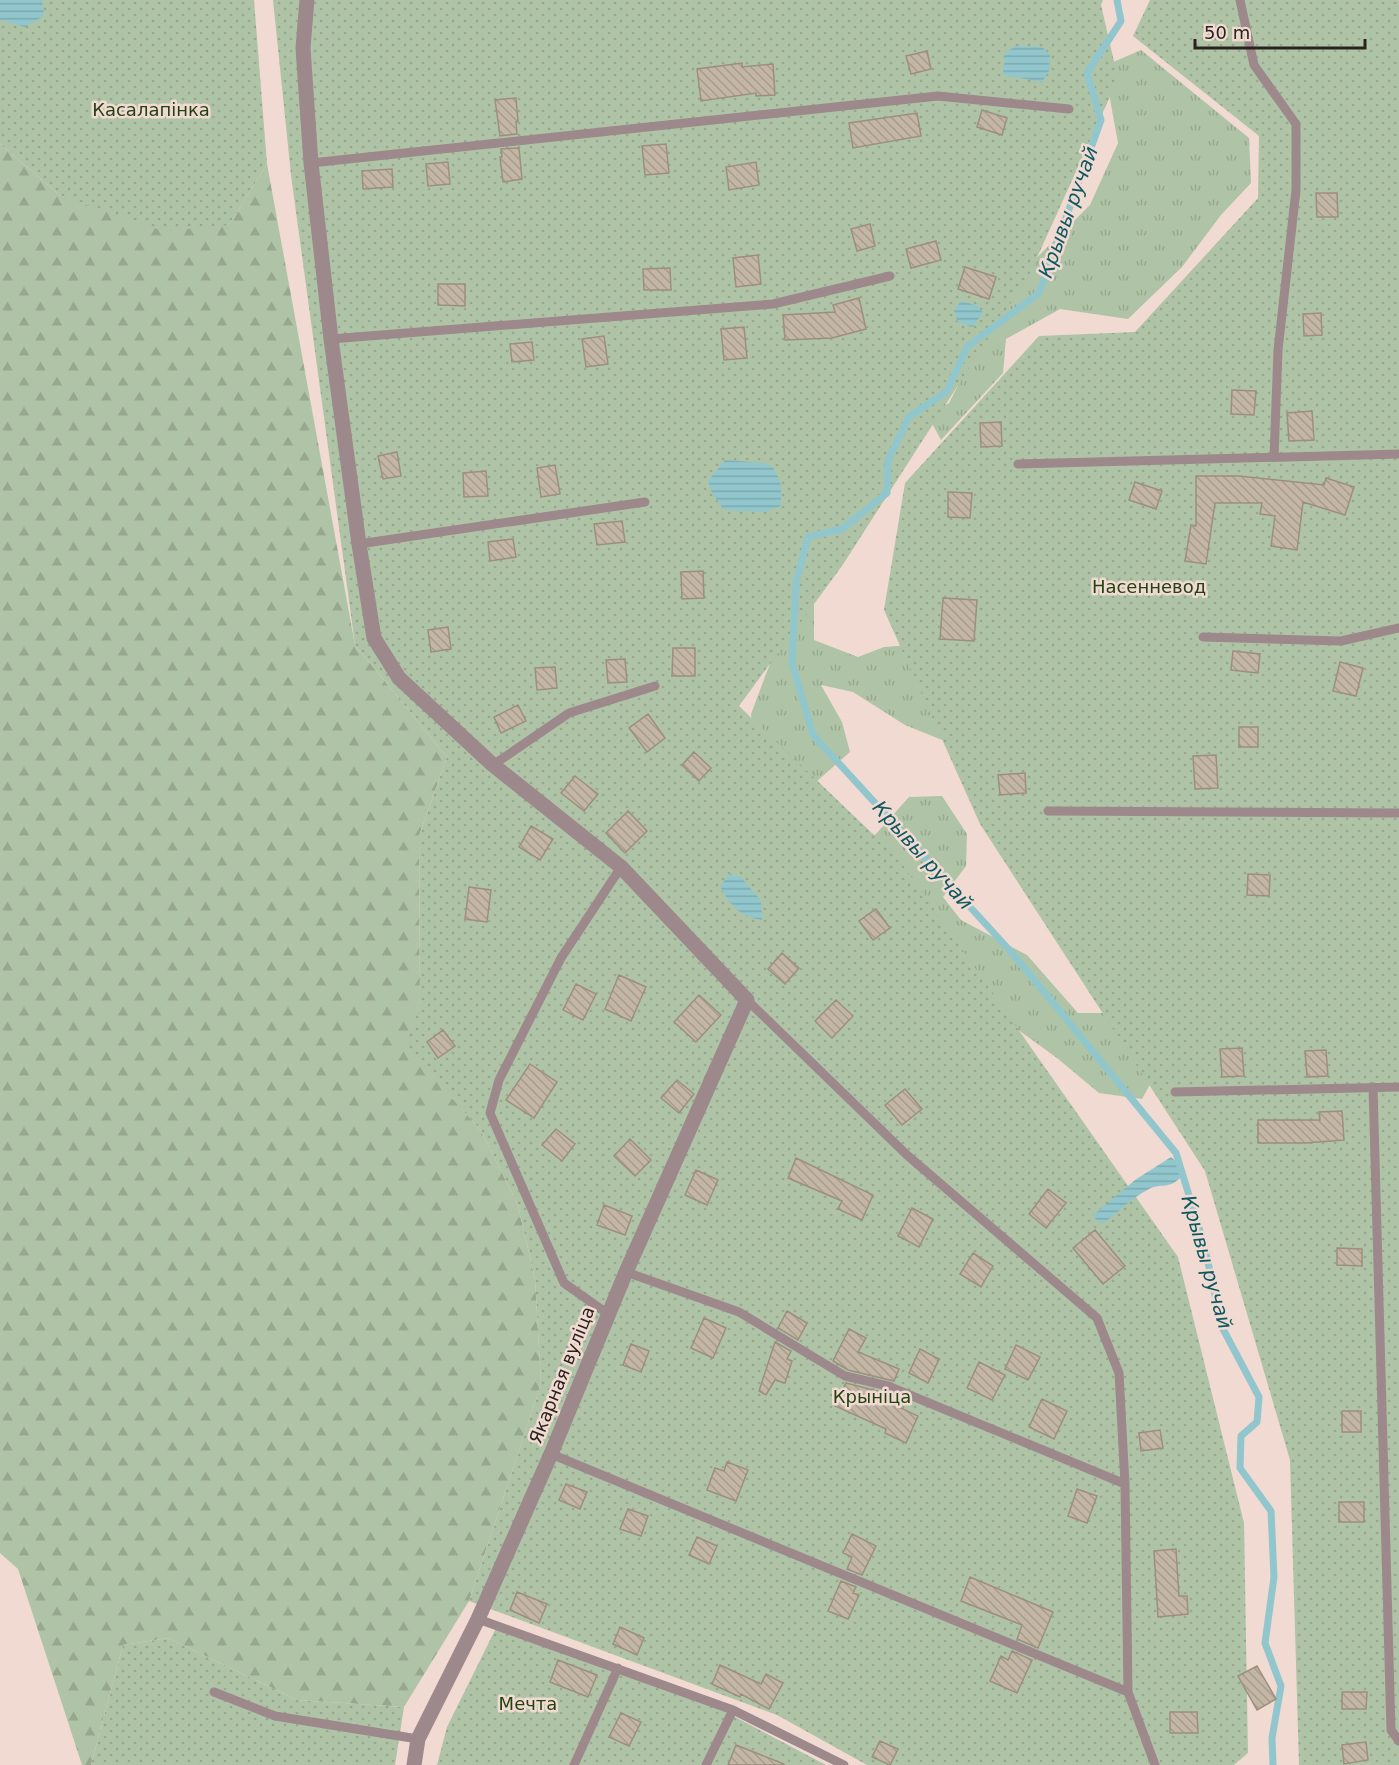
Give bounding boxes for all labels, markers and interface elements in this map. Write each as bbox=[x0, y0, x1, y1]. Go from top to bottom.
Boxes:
scale bar bbox=[1195, 12, 1364, 50]
text: 50 m bbox=[1204, 22, 1250, 43]
park label: Касалапінка bbox=[92, 99, 210, 120]
water label: Крывы ручай bbox=[1033, 143, 1103, 281]
park label: Насенневод bbox=[1092, 576, 1206, 597]
water label: Крывы ручай bbox=[868, 796, 978, 914]
water label: Крывы ручай bbox=[1176, 1192, 1238, 1332]
street label: Якарная вуліца bbox=[524, 1303, 599, 1447]
park label: Крыніца bbox=[833, 1386, 911, 1407]
park label: Мечта bbox=[499, 1693, 557, 1714]

